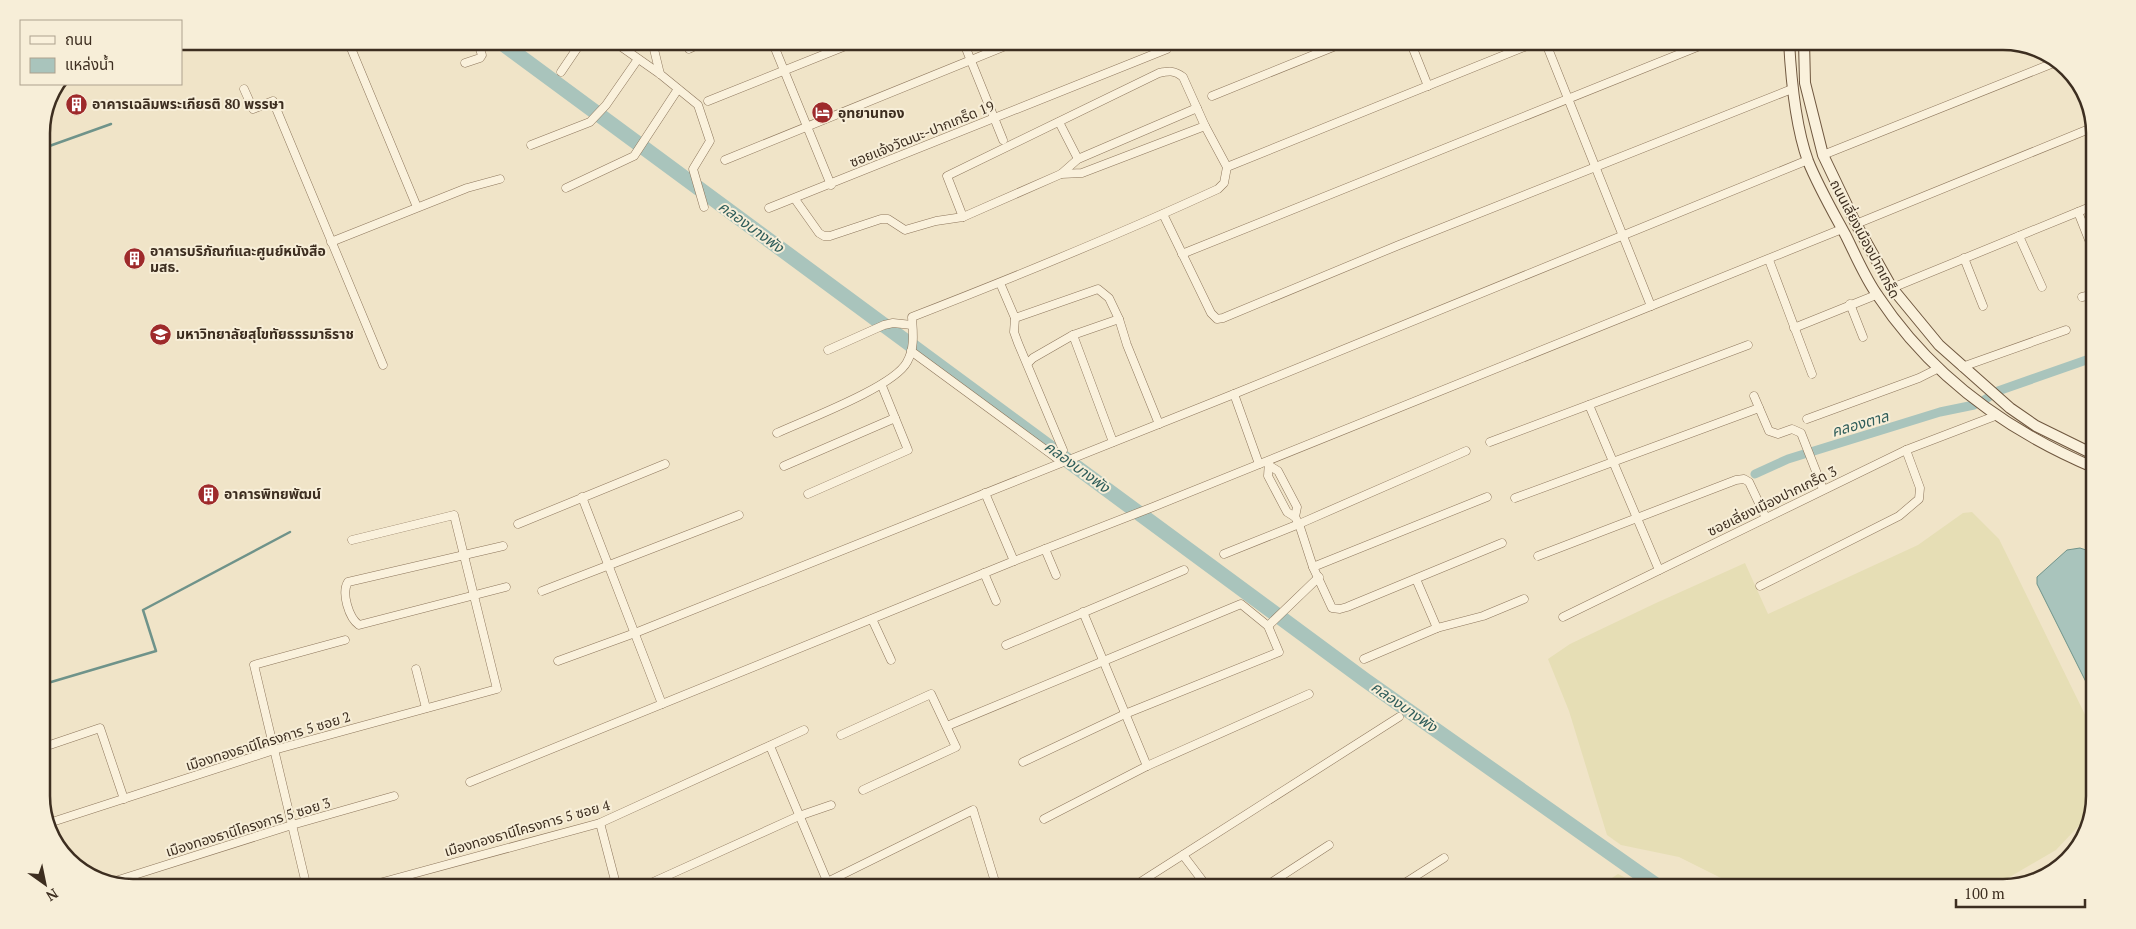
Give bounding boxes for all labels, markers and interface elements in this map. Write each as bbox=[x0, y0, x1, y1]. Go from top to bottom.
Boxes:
legend bbox=[20, 20, 182, 85]
text: ถนน bbox=[65, 29, 92, 49]
text: แหล่งน้ำ bbox=[65, 54, 114, 74]
building icon: อาคารเฉลิมพระเกียรติ 80 พรรษา bbox=[64, 92, 88, 116]
place label: อาคารเฉลิมพระเกียรติ 80 พรรษา bbox=[92, 94, 284, 113]
street label: ซอยแจ้งวัฒนะ-ปากเกร็ด 19 bbox=[847, 96, 997, 171]
hotel icon: อุทยานทอง bbox=[810, 101, 834, 125]
place label: อุทยานทอง bbox=[838, 103, 904, 122]
street label: ถนนเลี่ยงเมืองปากเกร็ด bbox=[1826, 176, 1905, 302]
water label: คลองบางพัง bbox=[715, 196, 789, 257]
place label: อาคารบริภัณฑ์และศูนย์หนังสือ มสธ. bbox=[150, 241, 326, 276]
building icon: อาคารบริภัณฑ์และศูนย์หนังสือ มสธ. bbox=[122, 247, 146, 271]
school or university icon: มหาวิทยาลัยสุโขทัยธรรมาธิราช bbox=[148, 322, 172, 346]
place label: มหาวิทยาลัยสุโขทัยธรรมาธิราช bbox=[176, 324, 354, 343]
water label: คลองตาล bbox=[1829, 405, 1891, 441]
water label: คลองบางพัง bbox=[1041, 436, 1115, 497]
street label: ซอยเลี่ยงเมืองปากเกร็ด 3 bbox=[1704, 461, 1840, 540]
building icon: อาคารพิทยพัฒน์ bbox=[196, 482, 220, 506]
place label: อาคารพิทยพัฒน์ bbox=[224, 484, 321, 503]
water label: คลองบางพัง bbox=[1368, 676, 1442, 737]
street label: เมืองทองธานีโครงการ 5 ซอย 2 bbox=[183, 706, 353, 775]
street label: เมืองทองธานีโครงการ 5 ซอย 3 bbox=[163, 792, 333, 861]
street label: เมืองทองธานีโครงการ 5 ซอย 4 bbox=[442, 795, 612, 860]
north arrow bbox=[20, 859, 70, 909]
scale bar bbox=[1956, 876, 2085, 908]
text: 100 m bbox=[1964, 883, 2005, 903]
text: N bbox=[42, 884, 62, 906]

